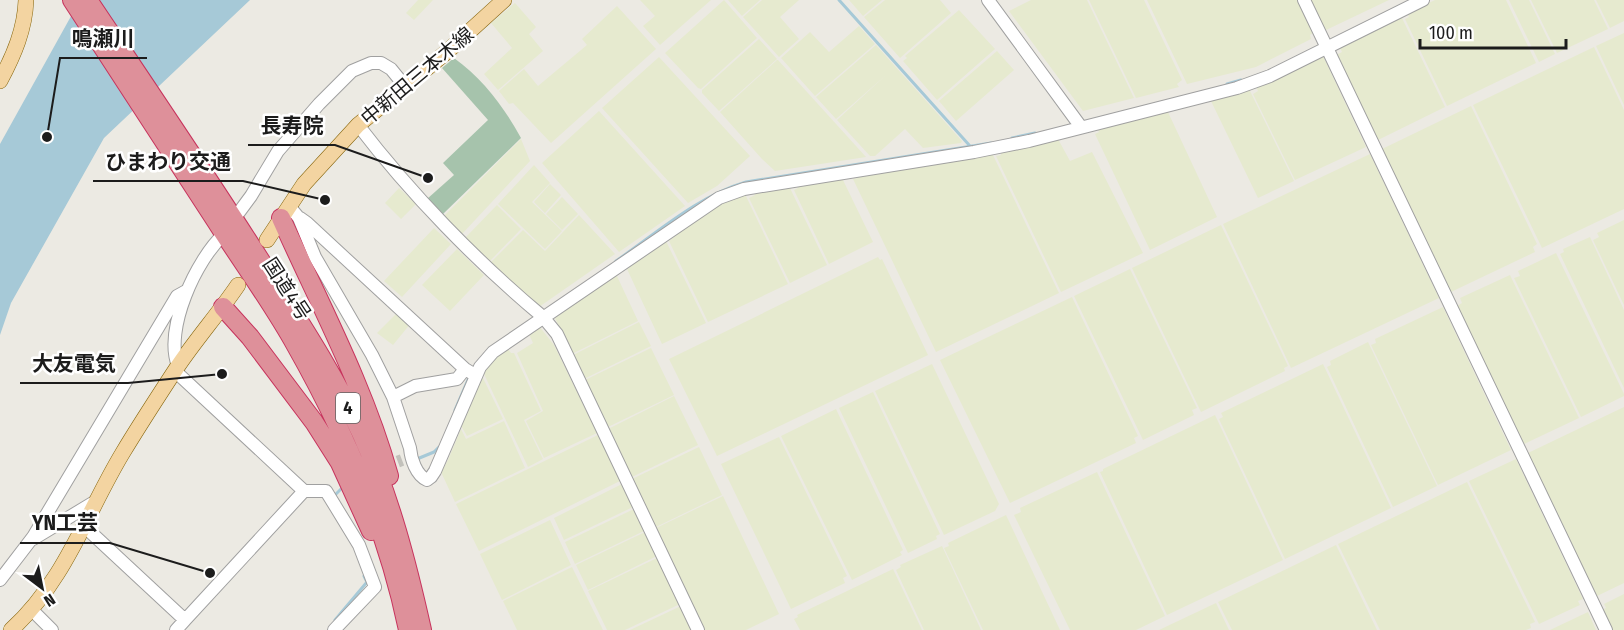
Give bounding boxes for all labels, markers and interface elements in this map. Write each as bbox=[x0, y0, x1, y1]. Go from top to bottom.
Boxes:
scale bar bbox=[1420, 12, 1566, 50]
callout: 鳴瀬川 bbox=[60, 19, 147, 58]
street label: 中新田三本木線 bbox=[356, 22, 478, 130]
text: 100 m bbox=[1429, 22, 1473, 44]
text: 鳴瀬川 bbox=[72, 26, 135, 52]
callout: 長寿院 bbox=[248, 106, 335, 145]
text: 長寿院 bbox=[261, 113, 324, 139]
callout: ひまわり交通 bbox=[93, 142, 243, 181]
text: ひまわり交通 bbox=[105, 149, 231, 175]
street label: 国道4号 bbox=[258, 253, 316, 325]
callout: 大友電気 bbox=[20, 344, 128, 383]
text: 大友電気 bbox=[32, 351, 116, 377]
road number: 4 bbox=[336, 393, 360, 423]
callout: YN工芸 bbox=[20, 504, 110, 543]
text: YN工芸 bbox=[31, 510, 98, 536]
north arrow bbox=[12, 558, 72, 618]
text: N bbox=[41, 590, 59, 611]

